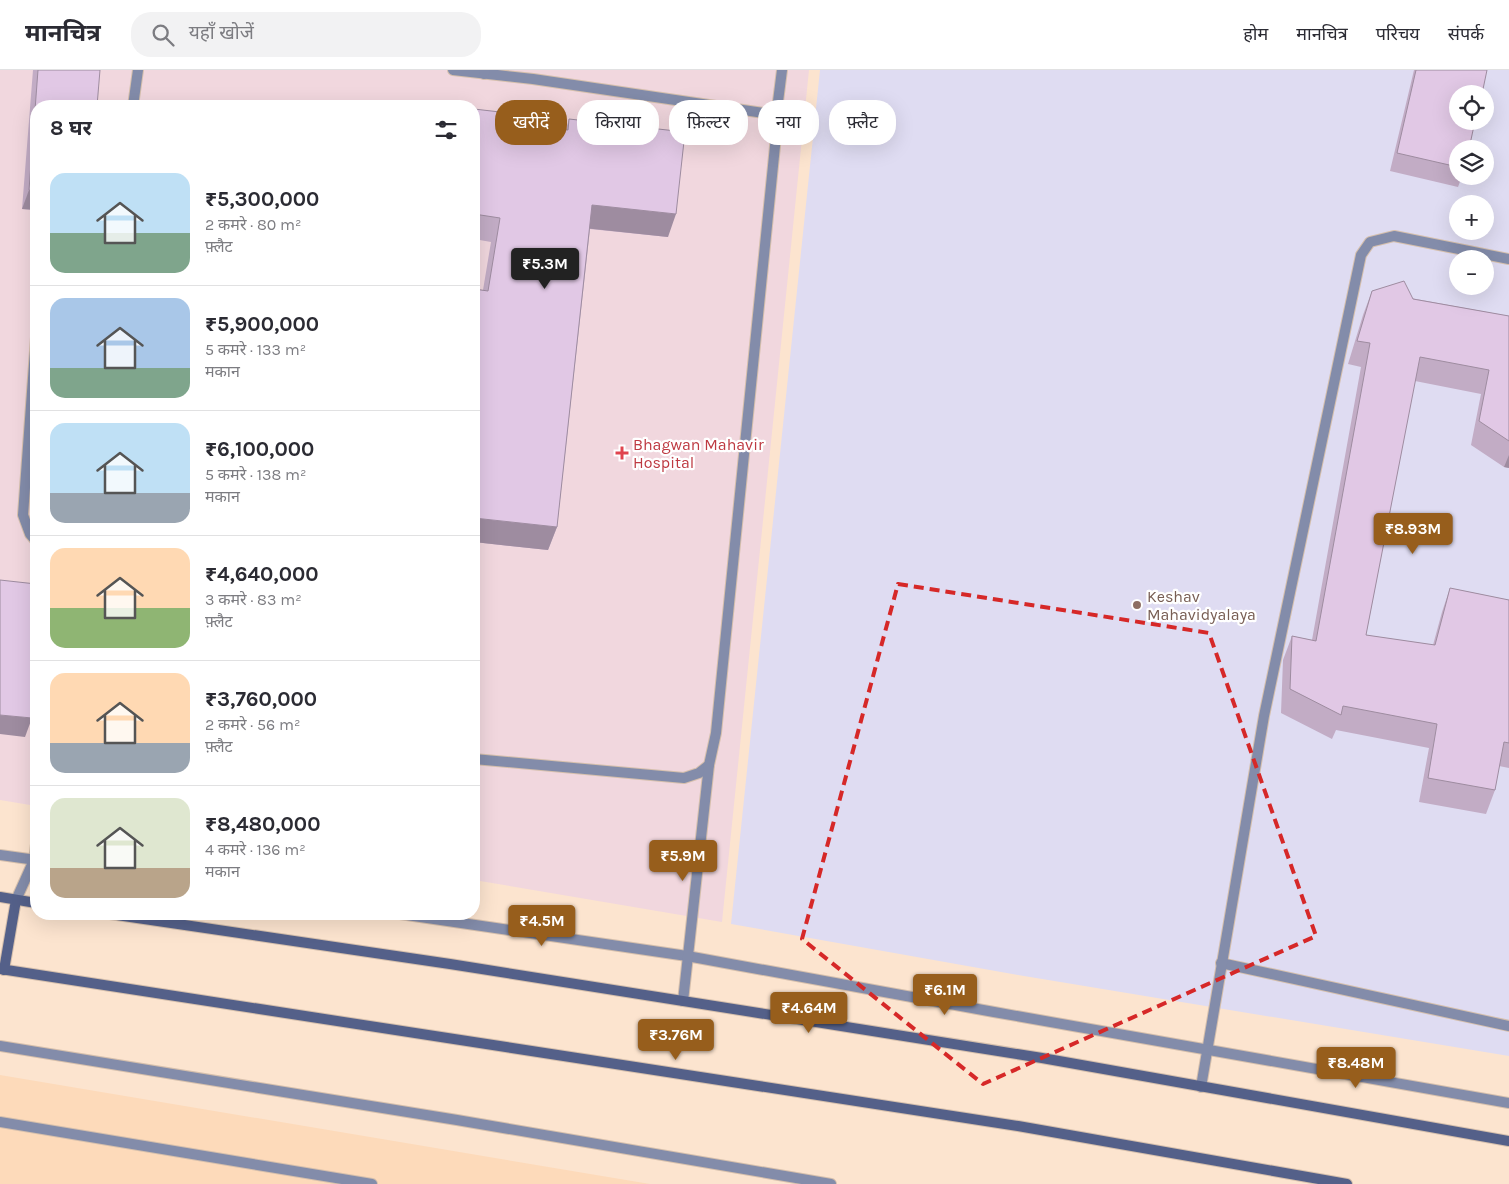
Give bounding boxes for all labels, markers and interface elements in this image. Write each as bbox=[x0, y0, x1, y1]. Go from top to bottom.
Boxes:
search box bbox=[131, 12, 481, 57]
text: मानचित्र bbox=[25, 19, 101, 47]
icon: search bbox=[149, 21, 177, 49]
text: यहाँ खोजें bbox=[189, 22, 254, 44]
text: होम bbox=[1243, 23, 1268, 45]
text: मानचित्र bbox=[1296, 23, 1348, 45]
text: परिचय bbox=[1376, 23, 1420, 45]
text: संपर्क bbox=[1448, 23, 1484, 45]
map controls bbox=[1449, 85, 1494, 295]
button: locate bbox=[1449, 85, 1494, 130]
chip: खरीदें bbox=[495, 100, 567, 145]
chip: किराया bbox=[577, 100, 659, 145]
chip: फ़िल्टर bbox=[669, 100, 748, 145]
chip: नया bbox=[758, 100, 819, 145]
chip: फ़्लैट bbox=[829, 100, 896, 145]
text: 8 घर bbox=[50, 116, 92, 140]
icon: filters bbox=[432, 116, 460, 144]
button: layers bbox=[1449, 140, 1494, 185]
text: ₹5,300,000 bbox=[205, 187, 319, 211]
icon: home bbox=[90, 193, 150, 253]
button: + bbox=[1449, 195, 1494, 240]
text: 2 कमरे · 80 m² bbox=[205, 215, 301, 234]
text: फ़्लैट bbox=[205, 237, 233, 256]
pin: ₹5.3M bbox=[510, 248, 580, 290]
button: − bbox=[1449, 250, 1494, 295]
text: ₹5.3M bbox=[522, 254, 568, 273]
text: ₹5,900,000 bbox=[205, 312, 319, 336]
icon: home bbox=[90, 318, 150, 378]
text: 5 कमरे · 133 m² bbox=[205, 340, 306, 359]
text: मकान bbox=[205, 362, 240, 381]
place label: Bhagwan Mahavir Hospital bbox=[633, 435, 764, 472]
text: ₹6,100,000 bbox=[205, 437, 314, 461]
icon: home bbox=[90, 443, 150, 503]
marker: Bhagwan Mahavir Hospital bbox=[615, 446, 629, 460]
text: 5 कमरे · 138 m² bbox=[205, 465, 306, 484]
text: मकान bbox=[205, 487, 240, 506]
pin: ₹8.93M bbox=[1372, 512, 1454, 555]
text: ₹8.93M bbox=[1385, 519, 1441, 538]
text: ₹4,640,000 bbox=[205, 562, 319, 586]
icon: home bbox=[90, 568, 150, 628]
place label: Keshav Mahavidyalaya bbox=[1147, 587, 1256, 624]
text: 3 कमरे · 83 m² bbox=[205, 590, 302, 609]
marker: Keshav Mahavidyalaya bbox=[1131, 599, 1143, 611]
text: फ़्लैट bbox=[205, 612, 233, 631]
text: ₹3,760,000 bbox=[205, 687, 317, 711]
icon: home bbox=[90, 693, 150, 753]
text: 2 कमरे · 56 m² bbox=[205, 715, 300, 734]
text: फ़्लैट bbox=[205, 737, 233, 756]
text: ₹8,480,000 bbox=[205, 812, 320, 836]
icon: home bbox=[90, 818, 150, 878]
text: 4 कमरे · 136 m² bbox=[205, 840, 306, 859]
pin: ₹5.9M bbox=[648, 840, 718, 882]
text: ₹5.9M bbox=[660, 846, 706, 865]
text: मकान bbox=[205, 862, 240, 881]
pin: ₹4.5M bbox=[507, 904, 577, 947]
text: ₹4.5M bbox=[519, 911, 565, 930]
pin: ₹6.1M bbox=[910, 974, 980, 1016]
text: ₹6.1M bbox=[924, 980, 966, 999]
pin: ₹4.64M bbox=[768, 992, 850, 1034]
text: ₹4.64M bbox=[781, 998, 837, 1017]
pin: ₹3.76M bbox=[635, 1018, 717, 1061]
text: ₹3.76M bbox=[649, 1025, 703, 1044]
pin: ₹8.48M bbox=[1315, 1046, 1397, 1089]
text: ₹8.48M bbox=[1328, 1053, 1384, 1072]

